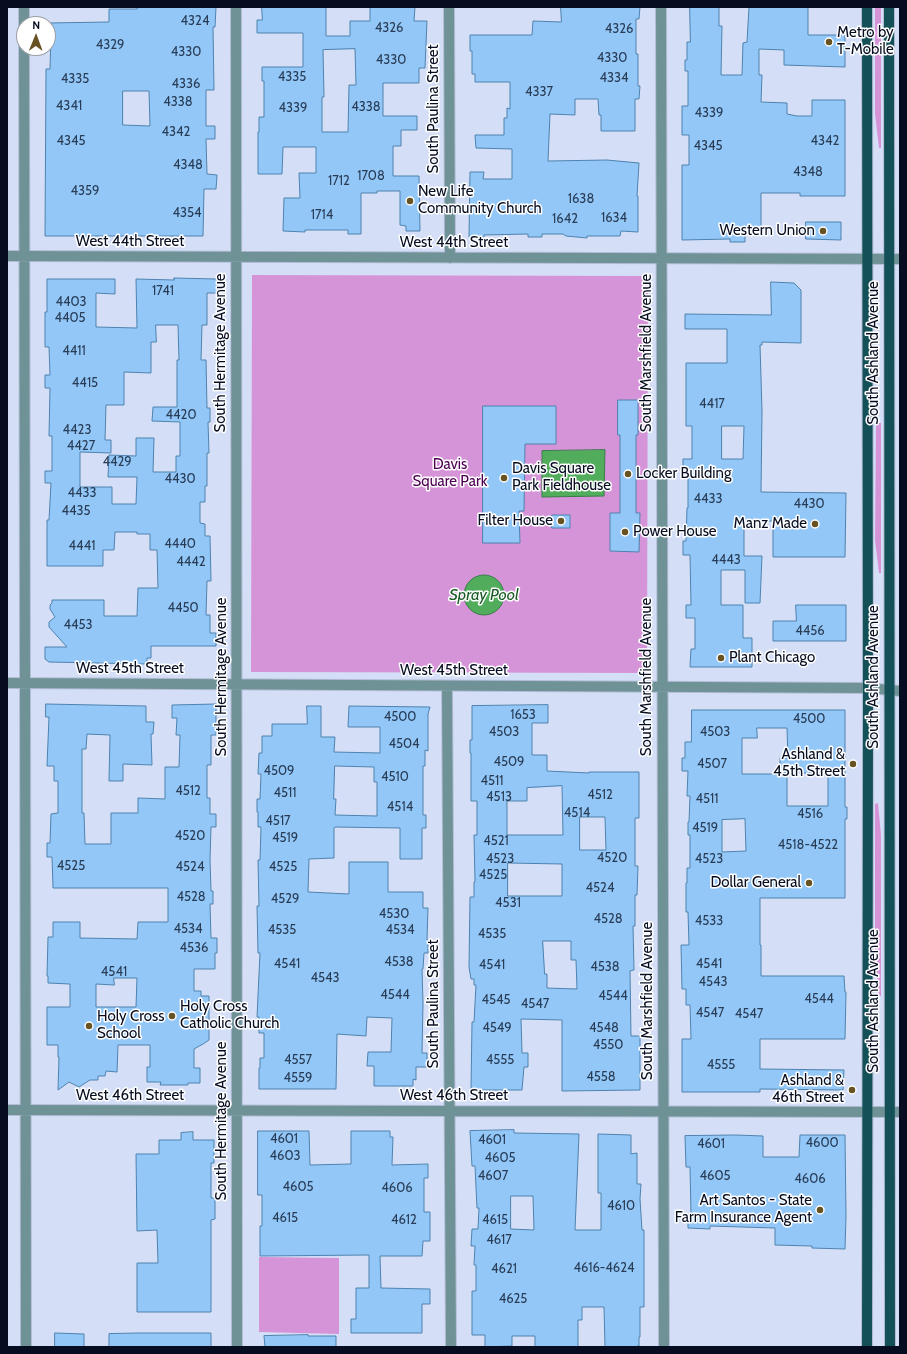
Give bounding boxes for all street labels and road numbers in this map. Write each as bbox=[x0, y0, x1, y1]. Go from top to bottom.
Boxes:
street label: South Paulina Street bbox=[425, 44, 443, 174]
street label: West 44th Street bbox=[76, 233, 184, 251]
street label: West 44th Street bbox=[400, 234, 508, 252]
street label: South Hermitage Avenue bbox=[212, 274, 230, 432]
street label: South Marshfield Avenue bbox=[638, 274, 656, 432]
street label: South Ashland Avenue bbox=[865, 281, 883, 425]
street label: South Hermitage Avenue bbox=[213, 598, 231, 756]
street label: South Marshfield Avenue bbox=[638, 598, 656, 756]
street label: South Ashland Avenue bbox=[865, 605, 883, 749]
street label: West 45th Street bbox=[76, 660, 184, 678]
street label: West 45th Street bbox=[400, 662, 508, 680]
street label: South Marshfield Avenue bbox=[639, 922, 657, 1080]
street label: South Ashland Avenue bbox=[865, 929, 883, 1073]
street label: South Paulina Street bbox=[425, 939, 443, 1069]
street label: South Hermitage Avenue bbox=[213, 1042, 231, 1200]
street label: West 46th Street bbox=[76, 1087, 184, 1105]
street label: West 46th Street bbox=[400, 1087, 508, 1105]

